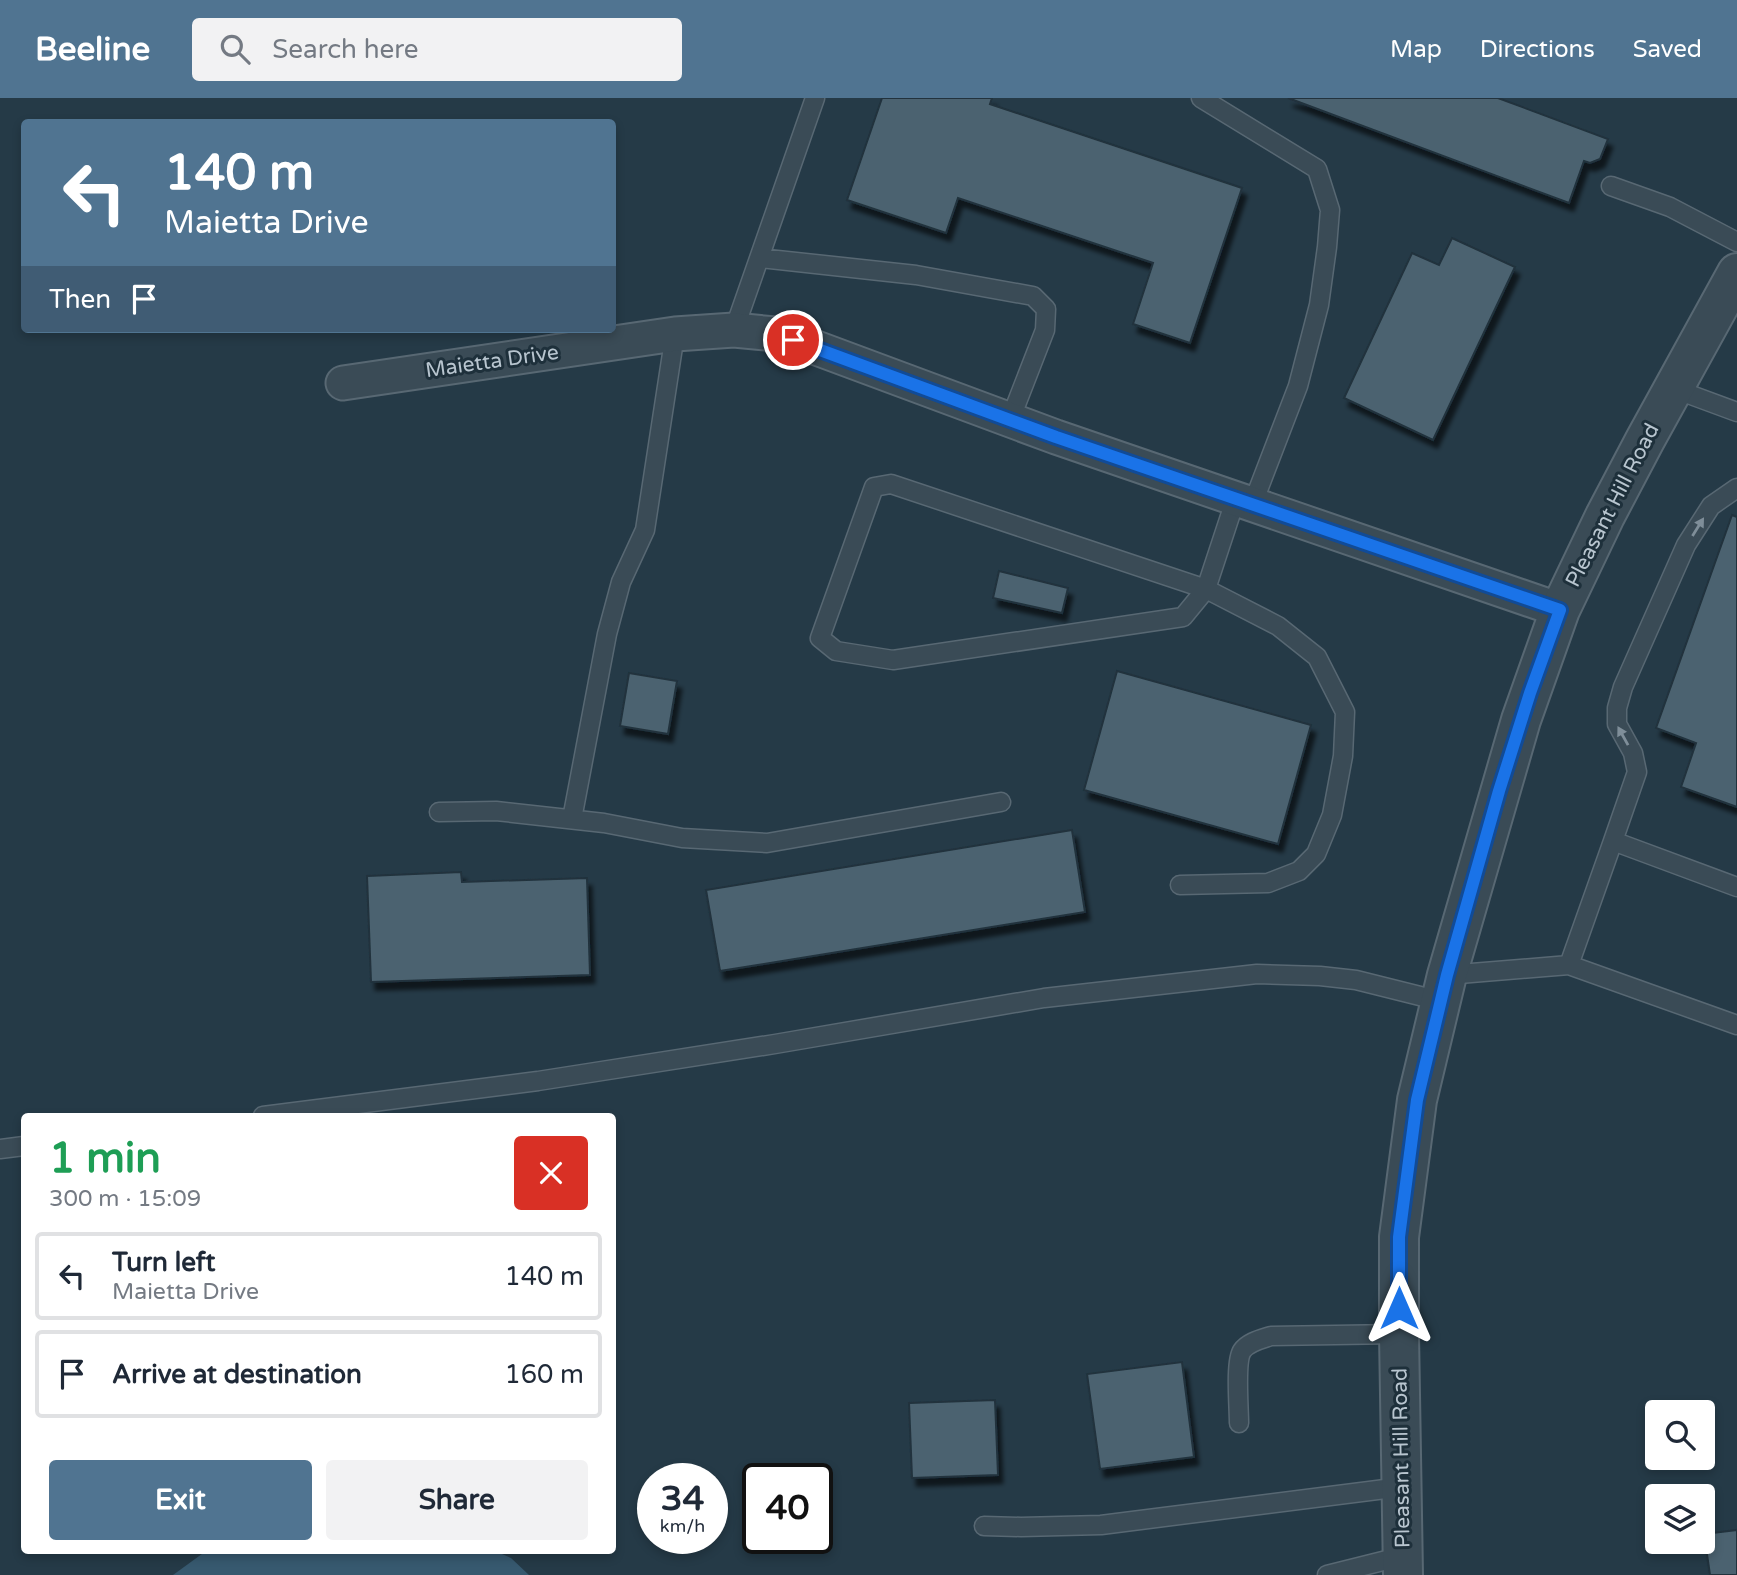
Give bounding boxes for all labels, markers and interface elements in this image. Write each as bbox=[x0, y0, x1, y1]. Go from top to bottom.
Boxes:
search box bbox=[192, 18, 682, 81]
text: Beeline bbox=[35, 30, 150, 69]
icon: search bbox=[216, 30, 254, 68]
text: Search here bbox=[272, 34, 418, 65]
text: Map bbox=[1390, 35, 1442, 64]
text: Directions bbox=[1480, 35, 1595, 64]
text: Saved bbox=[1633, 35, 1702, 64]
text: 140 m bbox=[164, 144, 314, 203]
icon: left bbox=[49, 147, 140, 238]
text: Maietta Drive bbox=[164, 204, 369, 242]
icon: arrive bbox=[125, 280, 163, 318]
text: Then bbox=[49, 284, 111, 315]
pin bbox=[763, 310, 823, 370]
icon: arrive bbox=[774, 321, 812, 359]
street label: Maietta Drive bbox=[424, 340, 560, 383]
street label: Pleasant Hill Road bbox=[1560, 419, 1665, 591]
one-way arrow bbox=[1691, 518, 1704, 537]
one-way arrow bbox=[1617, 726, 1629, 745]
text: 1 min bbox=[49, 1133, 161, 1184]
button: close bbox=[514, 1136, 588, 1210]
text: 300 m · 15:09 bbox=[49, 1185, 201, 1213]
text: Turn left bbox=[112, 1247, 215, 1278]
icon: left bbox=[53, 1257, 91, 1295]
text: 140 m bbox=[504, 1261, 584, 1292]
position arrow bbox=[1362, 1271, 1436, 1345]
text: Maietta Drive bbox=[112, 1278, 259, 1306]
icon: arrive bbox=[53, 1355, 91, 1393]
text: Arrive at destination bbox=[112, 1359, 362, 1390]
text: 160 m bbox=[504, 1359, 584, 1390]
street label: Pleasant Hill Road bbox=[1387, 1368, 1416, 1548]
map controls bbox=[1645, 1400, 1715, 1554]
button: search bbox=[1645, 1400, 1715, 1470]
button: Exit bbox=[49, 1460, 312, 1540]
button: Share bbox=[326, 1460, 588, 1540]
speed limit sign: 40 bbox=[742, 1463, 833, 1554]
text: 34 bbox=[661, 1478, 704, 1520]
button: layers bbox=[1645, 1484, 1715, 1554]
text: km/h bbox=[660, 1515, 705, 1537]

